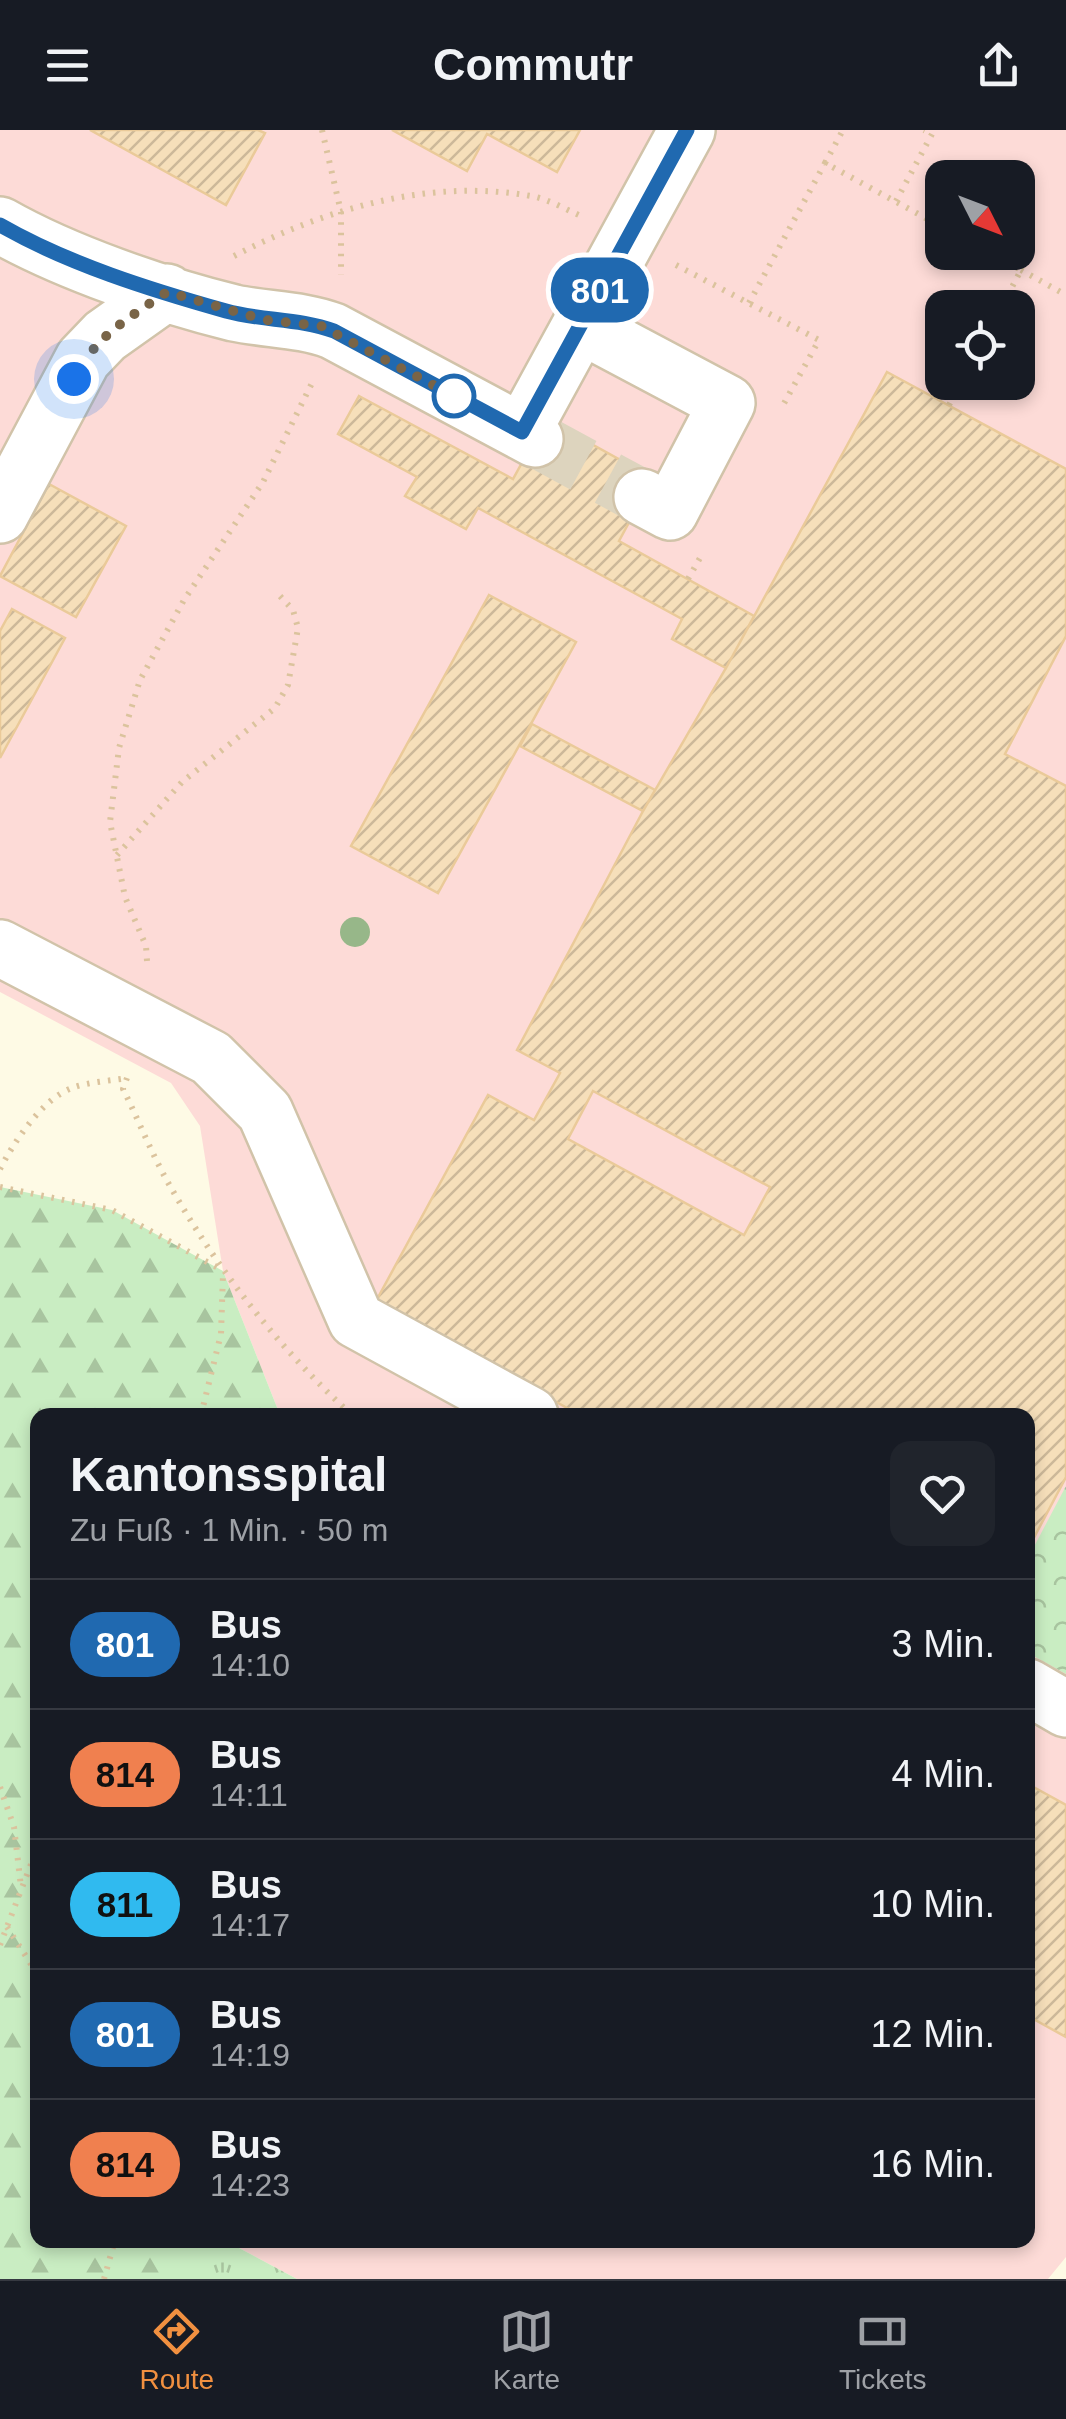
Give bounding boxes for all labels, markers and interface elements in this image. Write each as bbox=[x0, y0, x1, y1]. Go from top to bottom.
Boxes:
icon: menu bbox=[40, 38, 95, 93]
icon: share bbox=[971, 38, 1026, 93]
text: Commutr bbox=[433, 39, 633, 90]
north arrow bbox=[925, 160, 1035, 270]
map controls bbox=[925, 160, 1035, 400]
line badge: 801 bbox=[542, 258, 658, 322]
text: 801 bbox=[571, 271, 629, 310]
button: locate bbox=[925, 290, 1035, 400]
your location bbox=[49, 354, 99, 404]
unlabelled marker bbox=[433, 375, 475, 417]
button: heart bbox=[890, 1441, 995, 1546]
text: Kantonsspital bbox=[70, 1448, 387, 1501]
text: Zu Fuß · 1 Min. · 50 m bbox=[70, 1512, 388, 1548]
text: Bus bbox=[210, 1604, 282, 1646]
text: 3 Min. bbox=[892, 1623, 995, 1665]
text: 801 bbox=[96, 1625, 154, 1664]
text: 14:10 bbox=[210, 1647, 290, 1683]
text: Bus bbox=[210, 1734, 282, 1776]
text: 4 Min. bbox=[892, 1753, 995, 1795]
text: 814 bbox=[96, 1755, 154, 1794]
text: 14:11 bbox=[210, 1777, 288, 1813]
text: Bus bbox=[210, 1864, 282, 1906]
text: 10 Min. bbox=[870, 1883, 995, 1925]
text: 811 bbox=[97, 1885, 153, 1924]
text: 14:17 bbox=[210, 1907, 290, 1943]
text: Bus bbox=[210, 1994, 282, 2036]
text: 12 Min. bbox=[870, 2013, 995, 2055]
text: 801 bbox=[96, 2015, 154, 2054]
text: 14:19 bbox=[210, 2037, 290, 2073]
text: Bus bbox=[210, 2124, 282, 2166]
text: 16 Min. bbox=[870, 2143, 995, 2185]
text: 814 bbox=[96, 2145, 154, 2184]
text: 14:23 bbox=[210, 2167, 290, 2203]
tab: Route bbox=[139, 2304, 214, 2396]
tab: Karte bbox=[493, 2304, 560, 2396]
tab: Tickets bbox=[839, 2304, 927, 2396]

